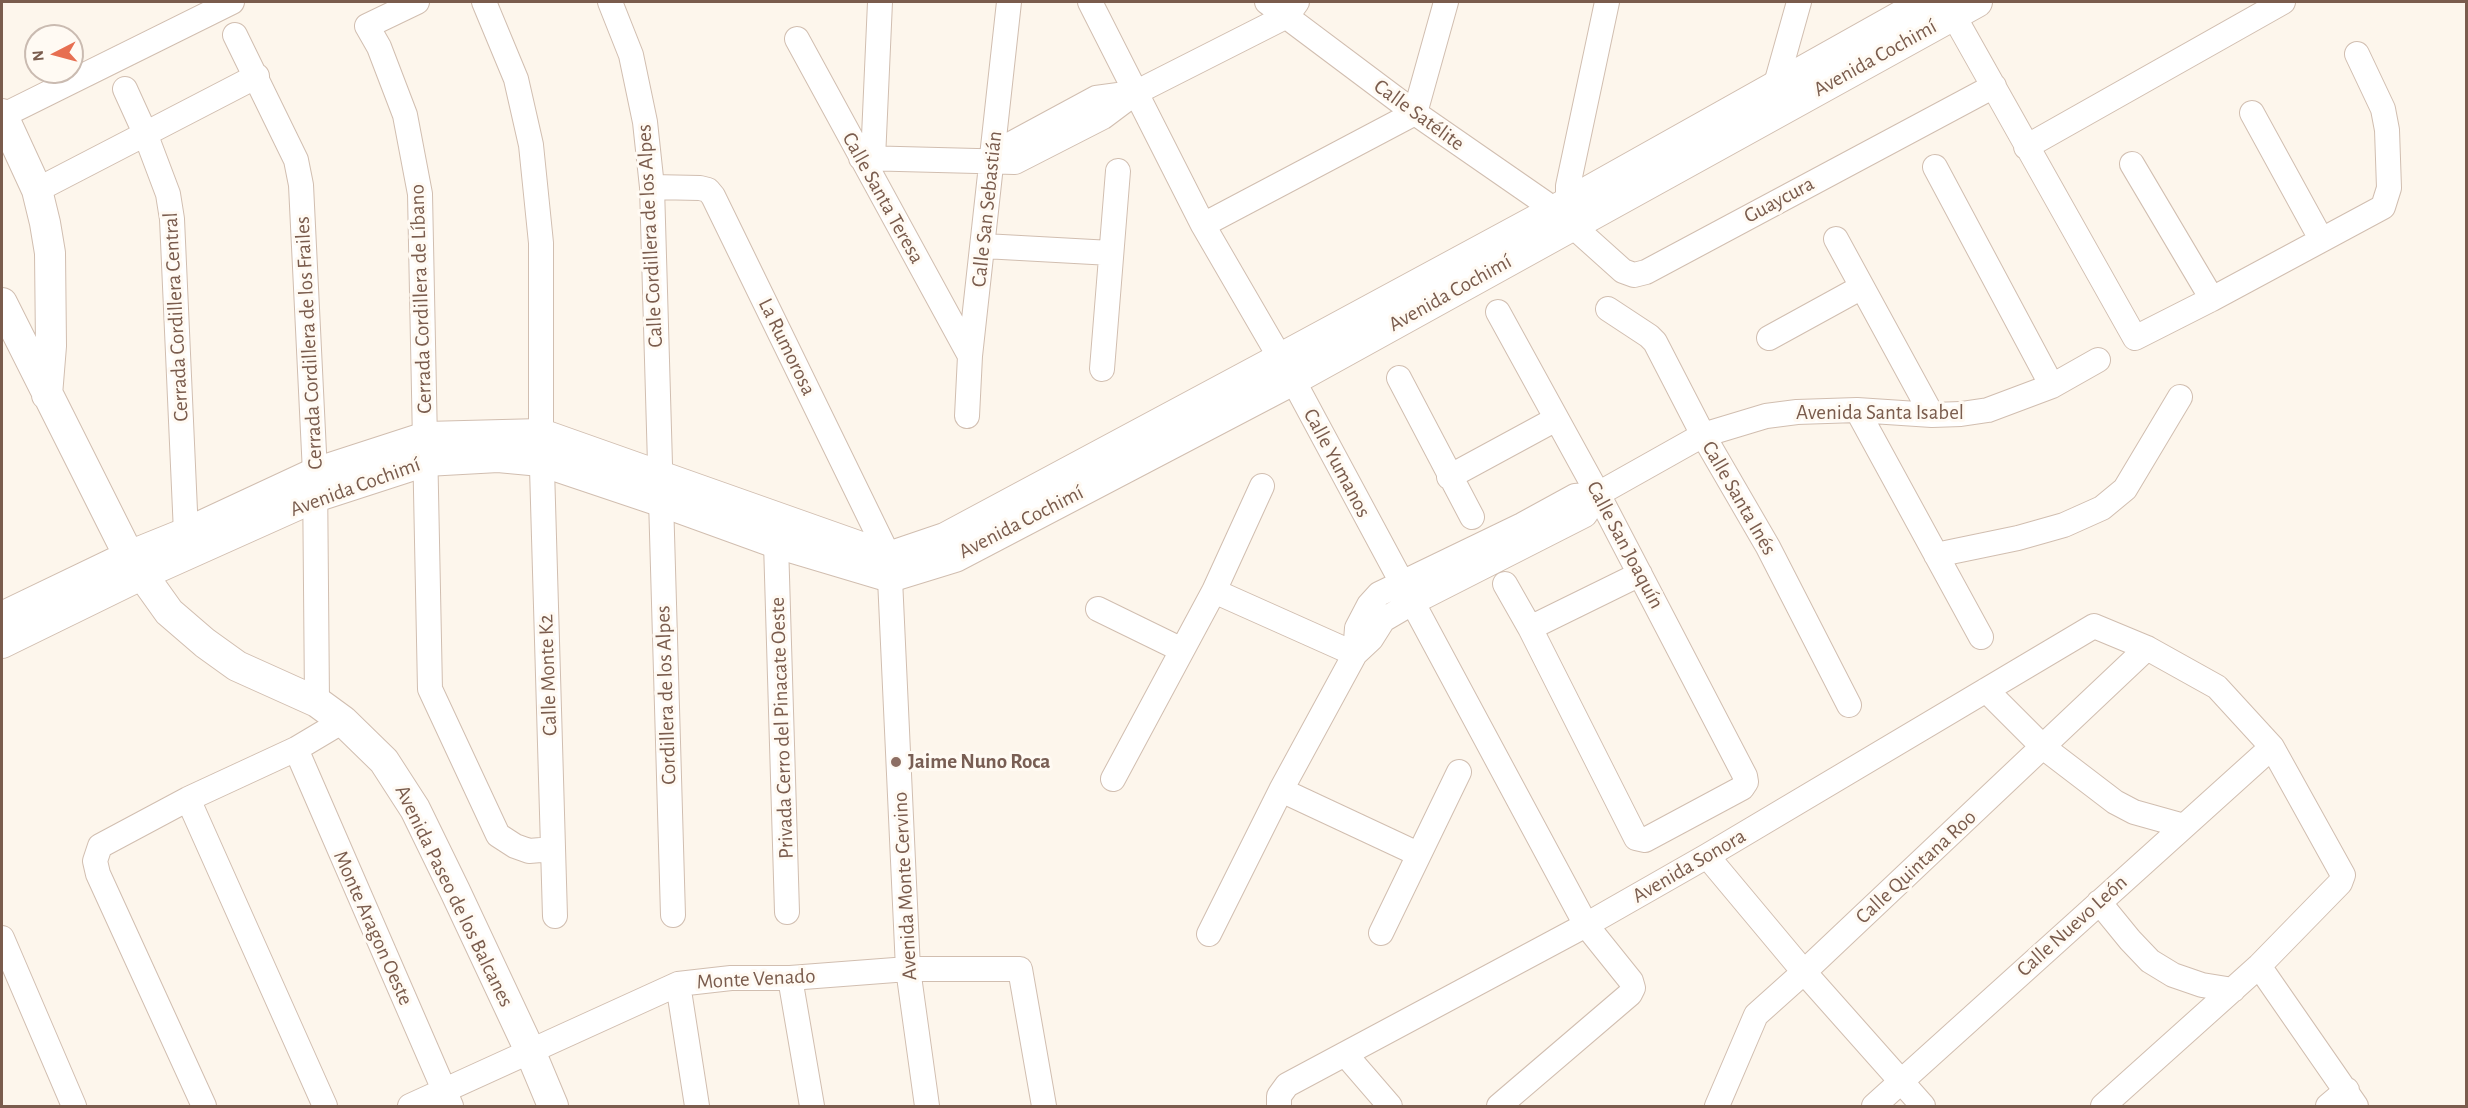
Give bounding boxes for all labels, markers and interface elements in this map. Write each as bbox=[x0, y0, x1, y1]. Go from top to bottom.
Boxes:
street label: Avenida Cochimí bbox=[1809, 14, 1941, 102]
north arrow bbox=[24, 24, 84, 84]
text: N bbox=[30, 49, 47, 62]
street label: Calle Satélite bbox=[1369, 74, 1469, 156]
street label: Calle Cordillera de los Alpes bbox=[632, 124, 668, 348]
street label: Calle Santa Teresa bbox=[837, 128, 929, 268]
street label: Calle San Sebastián bbox=[966, 130, 1008, 288]
street label: Guaycura bbox=[1740, 171, 1818, 229]
street label: Cerrada Cordillera de Líbano bbox=[404, 184, 438, 414]
street label: Cerrada Cordillera Central bbox=[158, 212, 194, 422]
street label: Cerrada Cordillera de los Frailes bbox=[290, 216, 328, 470]
street label: Avenida Cochimí bbox=[1384, 249, 1516, 337]
street label: La Rumorosa bbox=[753, 294, 821, 400]
street label: Avenida Santa Isabel bbox=[1796, 400, 1964, 426]
street label: Calle Yumanos bbox=[1298, 404, 1376, 522]
street label: Calle Santa Inés bbox=[1696, 436, 1782, 560]
street label: Avenida Cochimí bbox=[286, 452, 424, 522]
street label: Calle San Joaquín bbox=[1581, 477, 1669, 613]
street label: Avenida Cochimí bbox=[954, 480, 1088, 564]
street label: Privada Cerro del Pinacate Oeste bbox=[765, 597, 799, 859]
street label: Cordillera de los Alpes bbox=[650, 605, 682, 785]
street label: Calle Monte K2 bbox=[533, 614, 563, 736]
place label: Jaime Nuno Roca bbox=[908, 749, 1050, 775]
marker: Jaime Nuno Roca bbox=[889, 755, 903, 769]
street label: Avenida Paseo de los Balcanes bbox=[389, 781, 519, 1011]
street label: Avenida Monte Cervino bbox=[887, 791, 923, 981]
street label: Calle Quintana Roo bbox=[1850, 805, 1982, 929]
street label: Avenida Sonora bbox=[1628, 823, 1750, 909]
street label: Monte Aragon Oeste bbox=[328, 847, 418, 1009]
street label: Calle Nuevo León bbox=[2012, 870, 2132, 982]
street label: Monte Venado bbox=[696, 963, 816, 995]

